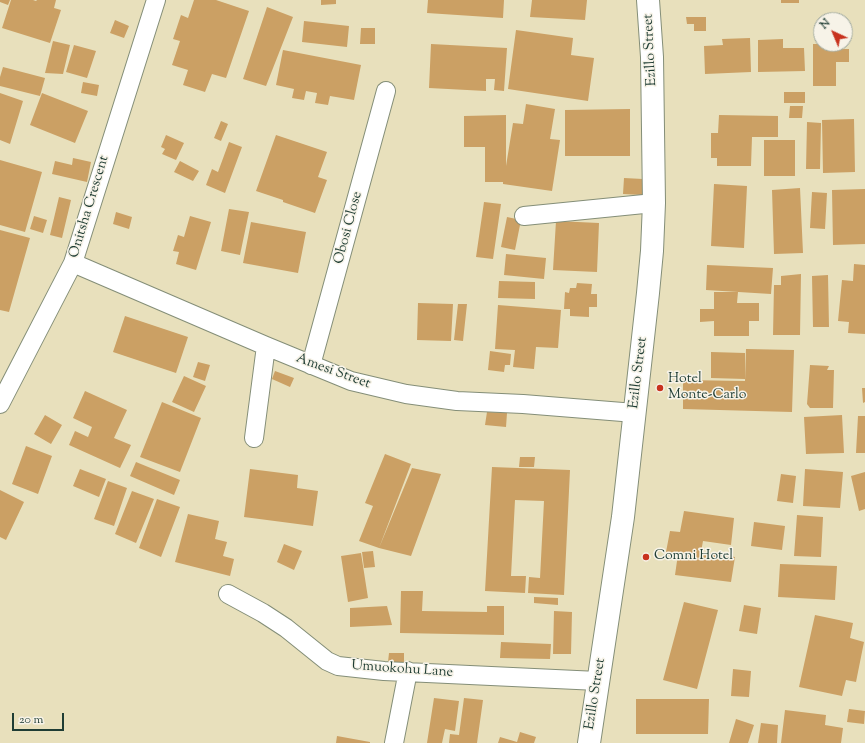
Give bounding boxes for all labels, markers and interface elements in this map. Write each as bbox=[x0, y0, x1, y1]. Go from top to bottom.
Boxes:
north arrow bbox=[813, 12, 853, 52]
street label: Ezillo Street bbox=[641, 14, 661, 86]
text: N bbox=[817, 15, 834, 33]
street label: Onitsha Crescent bbox=[66, 154, 114, 260]
street label: Obosi Close bbox=[331, 190, 367, 266]
street label: Ezillo Street bbox=[626, 336, 652, 410]
street label: Amesi Street bbox=[294, 351, 372, 393]
place label: Hotel Monte-Carlo bbox=[668, 372, 746, 404]
marker: Hotel Monte-Carlo bbox=[655, 383, 665, 393]
place label: Comni Hotel bbox=[654, 549, 733, 565]
marker: Comni Hotel bbox=[641, 552, 651, 562]
street label: Ezillo Street bbox=[582, 657, 610, 731]
street label: Umuokohu Lane bbox=[350, 658, 454, 682]
scale bar bbox=[14, 705, 66, 731]
text: 20 m bbox=[19, 711, 43, 729]

